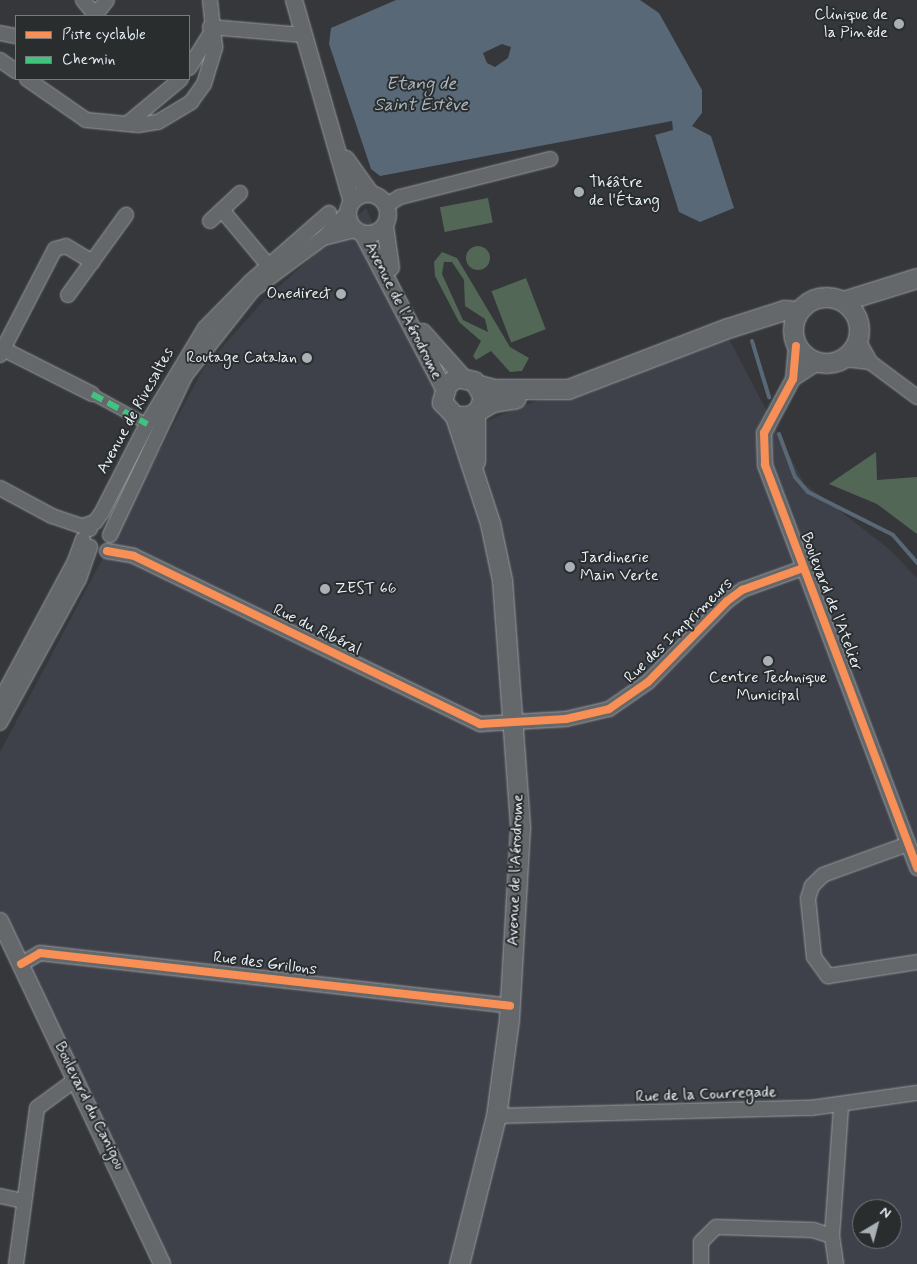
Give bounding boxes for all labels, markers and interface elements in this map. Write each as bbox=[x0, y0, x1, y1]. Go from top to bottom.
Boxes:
place label: Clinique de la Pinède bbox=[814, 5, 888, 43]
legend bbox=[15, 15, 190, 80]
marker: Clinique de la Pinède bbox=[892, 17, 906, 31]
text: Piste cyclable bbox=[62, 25, 146, 45]
text: Chemin bbox=[62, 50, 115, 70]
water label: Etang de Saint Estève bbox=[374, 74, 468, 116]
place label: Théâtre de l'Étang bbox=[589, 173, 660, 211]
marker: Théâtre de l'Étang bbox=[573, 186, 585, 198]
street label: Avenue de l'Aérodrome bbox=[360, 239, 446, 383]
place label: Onedirect bbox=[267, 284, 331, 304]
marker: Onedirect bbox=[335, 288, 347, 300]
street label: Avenue de Rivesaltes bbox=[93, 344, 179, 478]
place label: Routage Catalan bbox=[186, 348, 297, 368]
marker: Routage Catalan bbox=[301, 352, 313, 364]
street label: Boulevard de l'Atelier bbox=[796, 530, 866, 674]
place label: Jardinerie Main Verte bbox=[580, 548, 658, 586]
marker: Jardinerie Main Verte bbox=[564, 561, 576, 573]
street label: Rue des Imprimeurs bbox=[624, 577, 734, 685]
place label: ZEST 66 bbox=[335, 579, 397, 599]
marker: ZEST 66 bbox=[319, 583, 331, 595]
street label: Rue du Ribéral bbox=[270, 600, 364, 660]
marker: Centre Technique Municipal bbox=[762, 655, 774, 667]
place label: Centre Technique Municipal bbox=[709, 668, 827, 706]
street label: Avenue de l'Aérodrome bbox=[504, 793, 528, 947]
street label: Rue des Grillons bbox=[212, 948, 318, 980]
street label: Boulevard du Canigou bbox=[50, 1039, 128, 1173]
street label: Rue de la Courregade bbox=[636, 1083, 776, 1107]
north arrow bbox=[852, 1199, 902, 1249]
text: N bbox=[876, 1203, 895, 1223]

